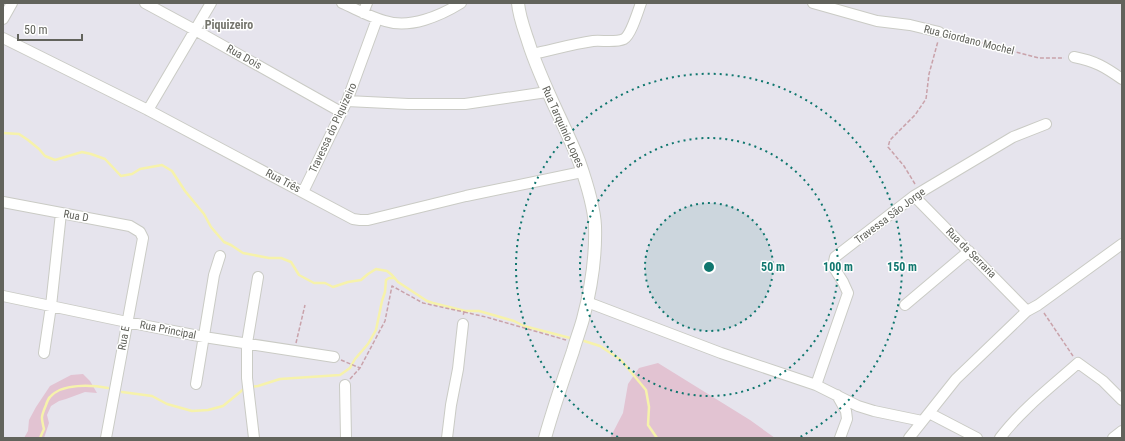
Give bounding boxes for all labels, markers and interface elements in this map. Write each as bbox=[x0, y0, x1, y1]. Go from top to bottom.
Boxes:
scale bar bbox=[18, 16, 82, 42]
district label: Piquizeiro bbox=[205, 18, 253, 32]
street label: Rua Giordano Mochel bbox=[922, 22, 1016, 58]
text: 50 m bbox=[24, 23, 48, 37]
street label: Rua Dois bbox=[224, 42, 264, 72]
street label: Travessa do Piquizeiro bbox=[306, 80, 360, 175]
street label: Rua Tarquinio Lopes bbox=[539, 84, 587, 170]
street label: Rua Três bbox=[263, 166, 303, 196]
street label: Travessa São Jorge bbox=[852, 185, 928, 247]
street label: Rua D bbox=[62, 207, 90, 225]
street label: Rua da Serraria bbox=[943, 225, 999, 281]
centre of rings bbox=[702, 260, 716, 274]
text: 50 m bbox=[761, 260, 785, 274]
text: 100 m bbox=[823, 260, 853, 274]
text: 150 m bbox=[887, 260, 917, 274]
street label: Rua Principal bbox=[139, 318, 197, 342]
street label: Rua E bbox=[115, 324, 133, 351]

